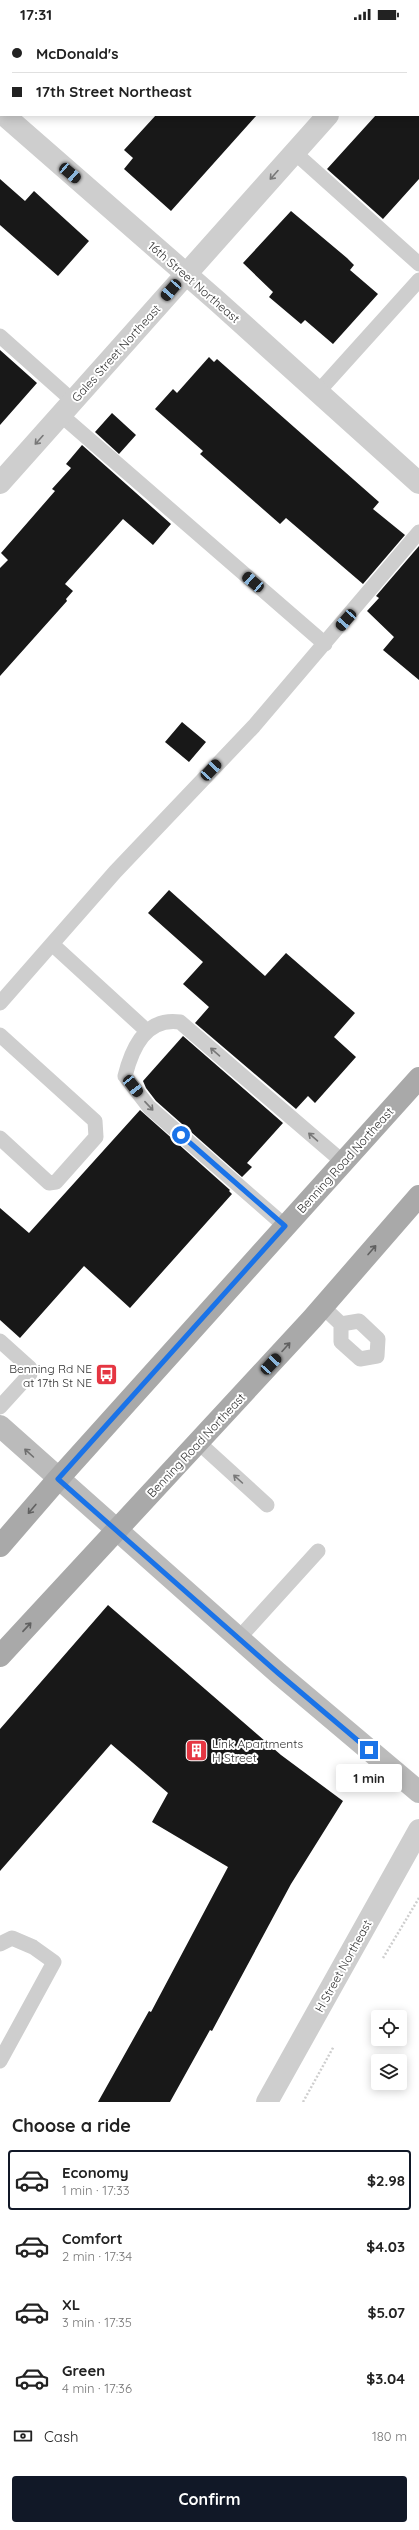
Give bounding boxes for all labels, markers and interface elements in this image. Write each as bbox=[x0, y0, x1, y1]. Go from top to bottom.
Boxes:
text: 17:31 bbox=[20, 5, 52, 24]
text: McDonald's bbox=[36, 44, 118, 63]
text: 17th Street Northeast bbox=[36, 82, 192, 101]
car bbox=[57, 161, 83, 185]
one-way arrow bbox=[270, 170, 279, 180]
street label: 16th Street Northeast bbox=[145, 238, 243, 326]
car bbox=[159, 277, 183, 303]
street label: Gales Street Northeast bbox=[68, 301, 164, 405]
one-way arrow bbox=[34, 434, 43, 445]
car bbox=[240, 570, 266, 594]
car bbox=[334, 607, 358, 633]
car bbox=[198, 757, 224, 783]
one-way arrow bbox=[210, 1047, 220, 1056]
car bbox=[121, 1073, 145, 1099]
one-way arrow bbox=[144, 1101, 154, 1111]
street label: Benning Road Northeast bbox=[294, 1104, 396, 1216]
route start bbox=[172, 1126, 190, 1144]
one-way arrow bbox=[308, 1132, 319, 1141]
one-way arrow bbox=[368, 1244, 377, 1255]
one-way arrow bbox=[282, 1342, 291, 1352]
car bbox=[258, 1351, 284, 1377]
place label: Benning Rd NE at 17th St NE bbox=[9, 1361, 92, 1390]
bus stop icon: Benning Rd NE at 17th St NE bbox=[94, 1362, 120, 1388]
street label: Benning Road Northeast bbox=[144, 1390, 248, 1500]
one-way arrow bbox=[24, 1448, 34, 1457]
one-way arrow bbox=[233, 1474, 243, 1484]
one-way arrow bbox=[28, 1503, 37, 1514]
one-way arrow bbox=[22, 1622, 31, 1632]
place label: Link Apartments H Street bbox=[212, 1736, 304, 1765]
building icon: Link Apartments H Street bbox=[183, 1737, 209, 1763]
route end bbox=[360, 1741, 378, 1759]
callout: 1 min bbox=[336, 1764, 402, 1792]
text: 1 min bbox=[353, 1770, 385, 1786]
street label: H Street Northeast bbox=[311, 1917, 375, 2015]
map controls bbox=[371, 2010, 407, 2090]
button: locate bbox=[371, 2010, 407, 2046]
button: layers bbox=[371, 2054, 407, 2090]
text: Choose a ride bbox=[12, 2114, 131, 2137]
icon: car bbox=[14, 2162, 50, 2198]
text: Economy bbox=[62, 2163, 129, 2182]
text: $2.98 bbox=[367, 2171, 405, 2190]
text: 1 min · 17:33 bbox=[62, 2182, 130, 2198]
icon: car bbox=[14, 2228, 50, 2264]
text: Comfort bbox=[62, 2229, 123, 2248]
text: $4.03 bbox=[366, 2237, 405, 2256]
text: 2 min · 17:34 bbox=[62, 2248, 132, 2264]
icon: car bbox=[14, 2294, 50, 2330]
text: XL bbox=[62, 2295, 80, 2314]
text: $5.07 bbox=[367, 2303, 405, 2322]
text: 3 min · 17:35 bbox=[62, 2314, 132, 2330]
icon: car bbox=[14, 2360, 50, 2396]
text: Green bbox=[62, 2361, 105, 2380]
text: $3.04 bbox=[366, 2369, 405, 2388]
text: 4 min · 17:36 bbox=[62, 2380, 132, 2396]
icon: cash bbox=[12, 2425, 34, 2447]
text: Cash bbox=[44, 2427, 78, 2446]
text: 180 m bbox=[372, 2428, 407, 2444]
button: Confirm bbox=[12, 2476, 407, 2522]

